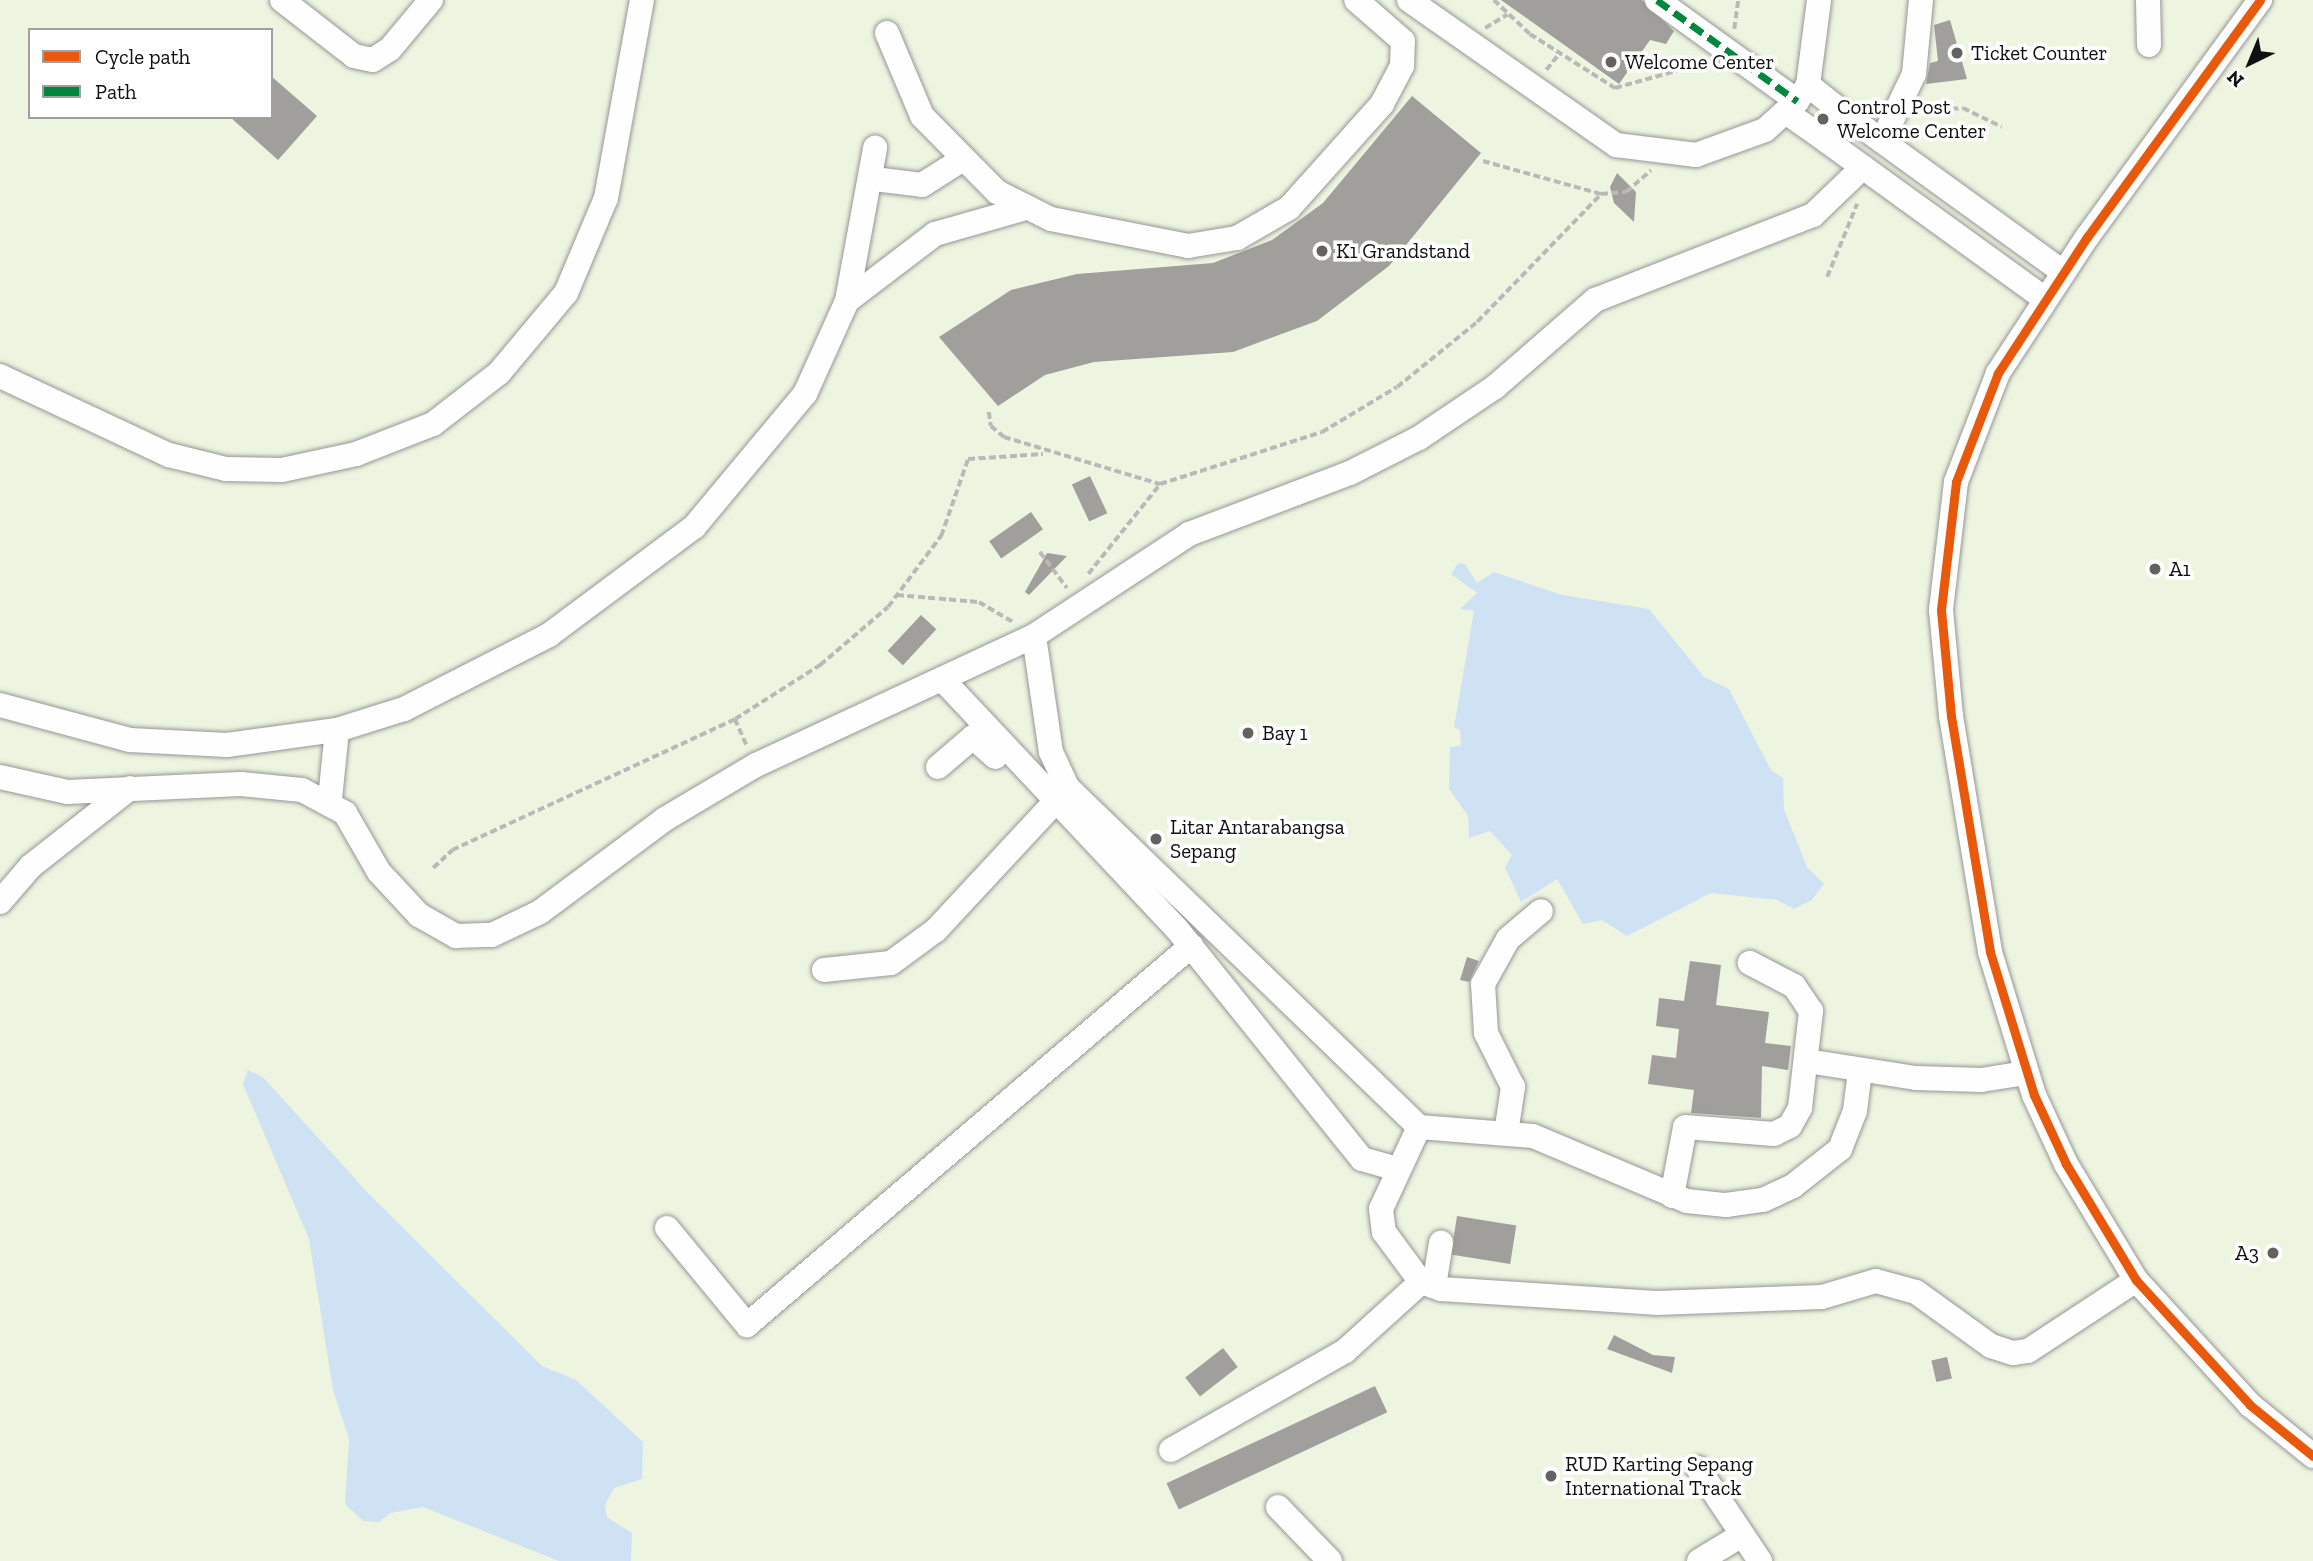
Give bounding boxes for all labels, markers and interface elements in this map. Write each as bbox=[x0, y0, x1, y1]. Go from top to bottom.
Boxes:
legend bbox=[28, 28, 273, 119]
north arrow bbox=[2215, 28, 2285, 98]
place label: Ticket Counter bbox=[1971, 40, 2107, 66]
text: Cycle path bbox=[95, 44, 190, 69]
marker: Ticket Counter bbox=[1949, 45, 1965, 61]
place label: Welcome Center bbox=[1625, 49, 1774, 75]
marker: Welcome Center bbox=[1603, 54, 1619, 70]
text: N bbox=[2222, 65, 2248, 92]
text: Path bbox=[95, 79, 137, 104]
place label: Control Post Welcome Center bbox=[1837, 94, 1986, 144]
marker: Control Post Welcome Center bbox=[1815, 111, 1831, 127]
place label: K1 Grandstand bbox=[1336, 238, 1470, 264]
marker: K1 Grandstand bbox=[1314, 243, 1330, 259]
place label: A1 bbox=[2169, 556, 2191, 582]
marker: A1 bbox=[2147, 561, 2163, 577]
place label: Bay 1 bbox=[1262, 720, 1308, 746]
marker: Bay 1 bbox=[1240, 725, 1256, 741]
place label: Litar Antarabangsa Sepang bbox=[1170, 814, 1346, 864]
marker: Litar Antarabangsa Sepang bbox=[1148, 831, 1164, 847]
place label: A3 bbox=[2235, 1240, 2259, 1266]
marker: A3 bbox=[2265, 1245, 2281, 1261]
place label: RUD Karting Sepang International Track bbox=[1565, 1451, 1753, 1501]
marker: RUD Karting Sepang International Track bbox=[1543, 1468, 1559, 1484]

